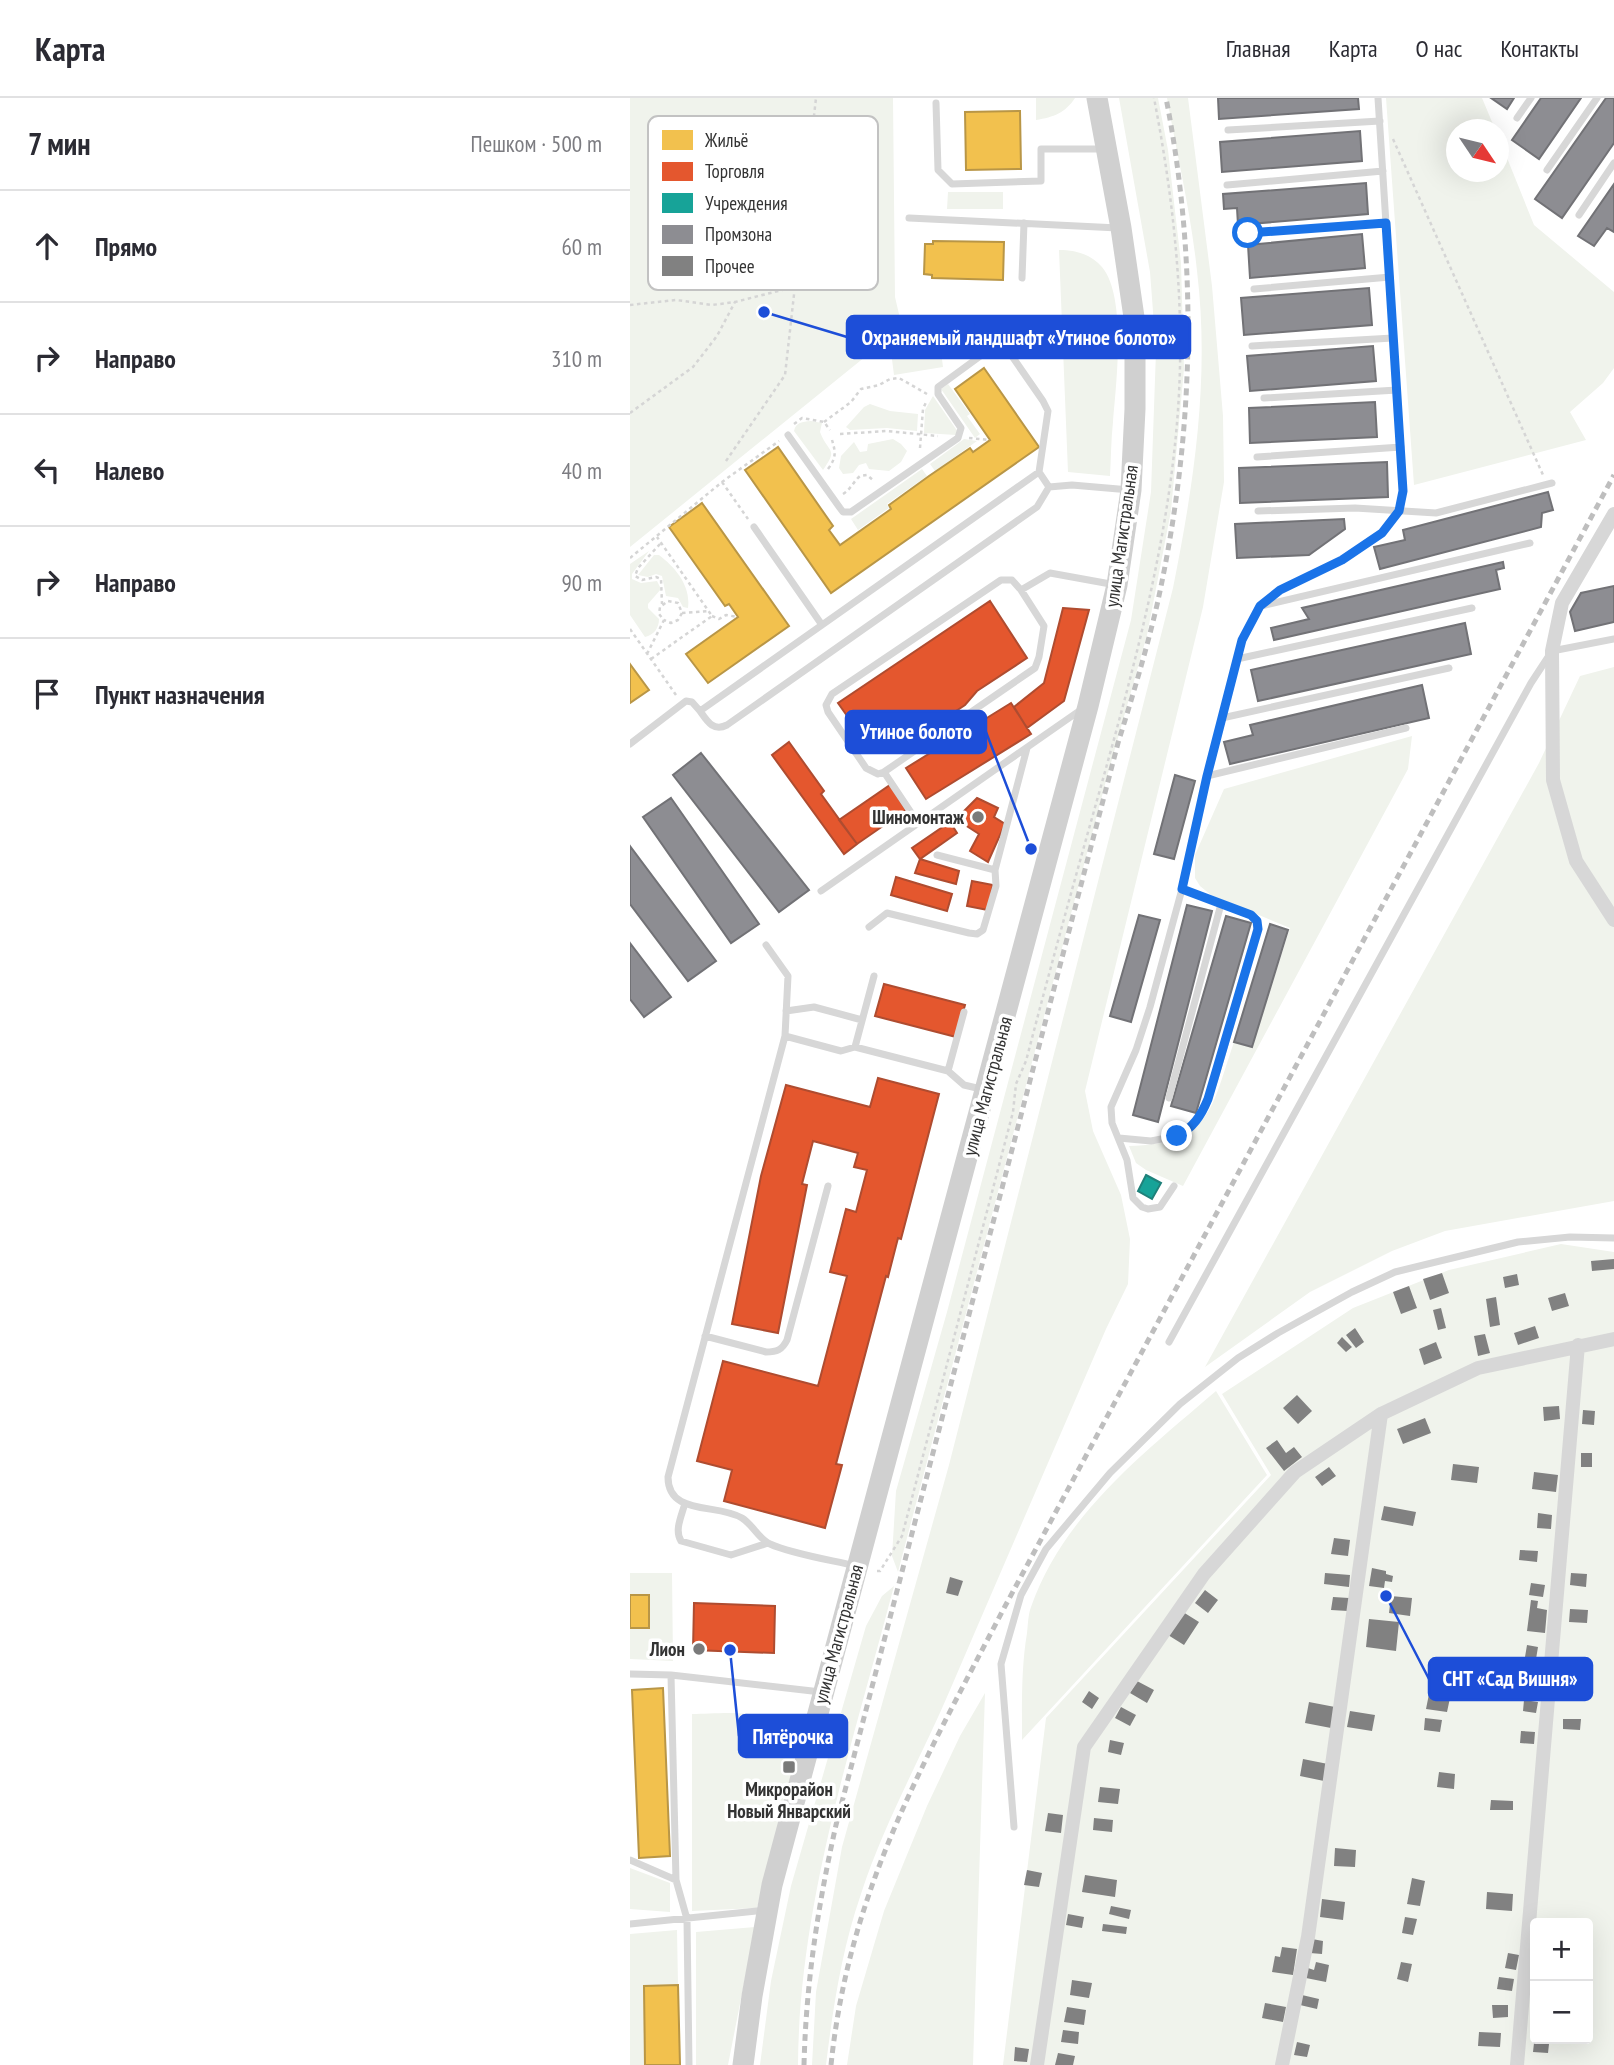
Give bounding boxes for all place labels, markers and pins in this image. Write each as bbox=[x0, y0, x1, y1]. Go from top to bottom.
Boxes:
callout: Охраняемый ландшафт «Утиное болото» bbox=[847, 316, 1190, 358]
callout: Утиное болото bbox=[846, 711, 986, 753]
place label: Шиномонтаж bbox=[872, 805, 965, 829]
marker: Шиномонтаж bbox=[970, 809, 986, 825]
place label: Лион bbox=[649, 1637, 685, 1661]
marker: Лион bbox=[691, 1641, 707, 1657]
callout: СНТ «Сад Вишня» bbox=[1429, 1658, 1592, 1700]
callout: Пятёрочка bbox=[739, 1715, 847, 1757]
marker: Микрорайон Новый Январский bbox=[781, 1759, 797, 1775]
place label: Микрорайон Новый Январский bbox=[727, 1777, 851, 1823]

